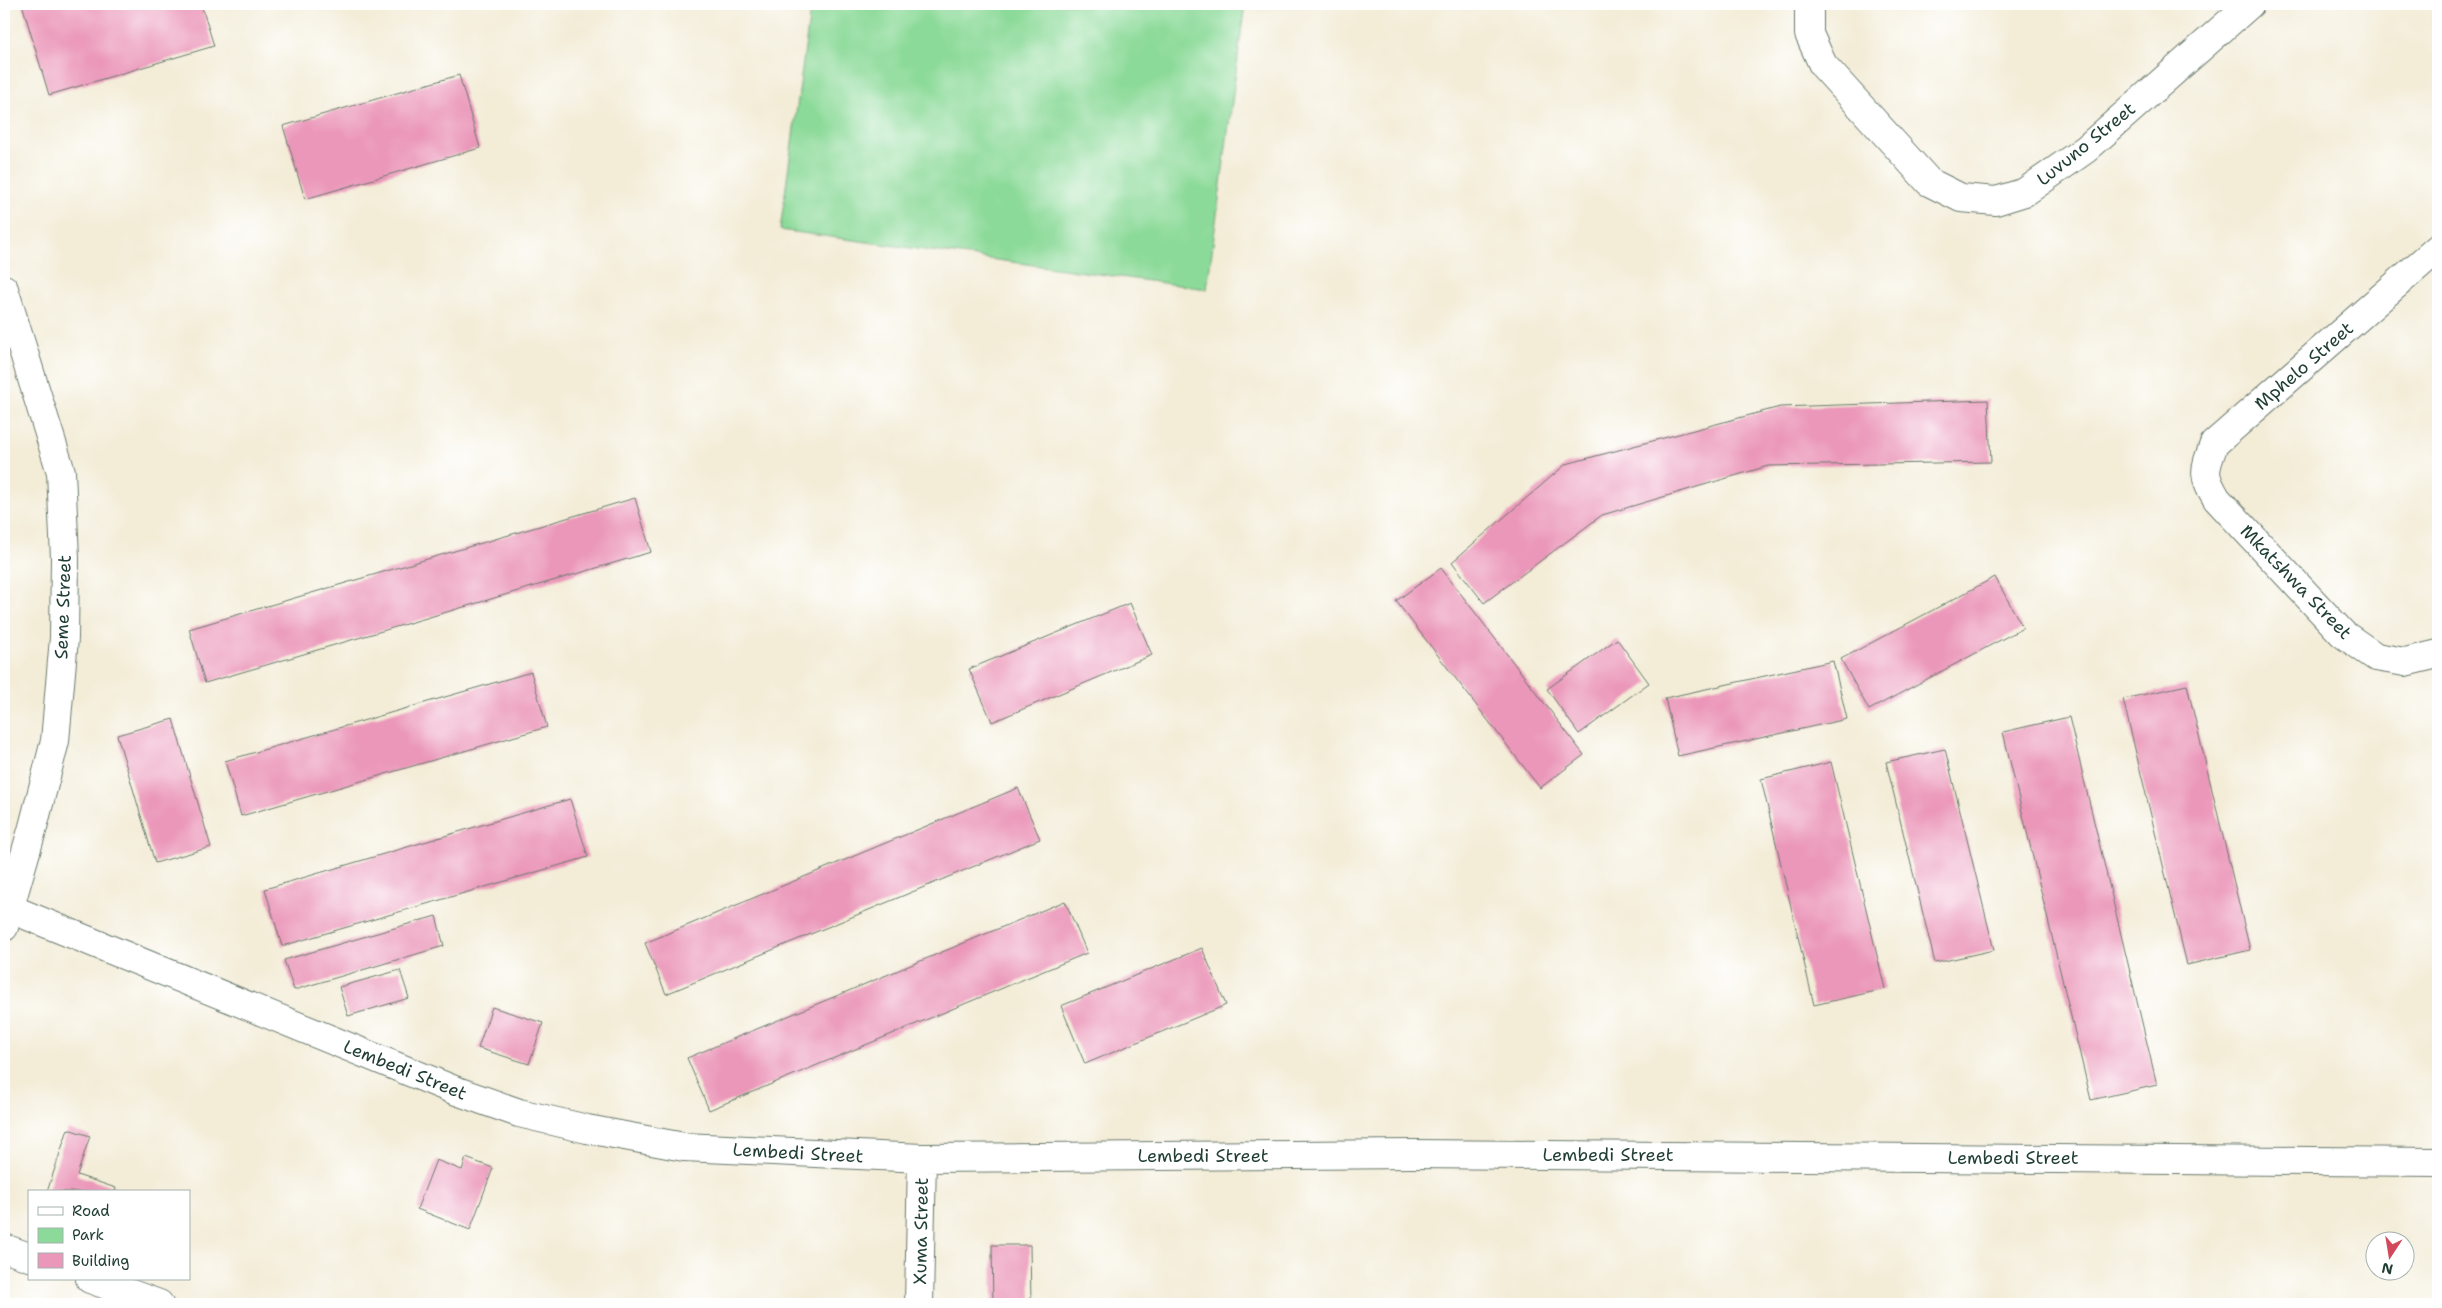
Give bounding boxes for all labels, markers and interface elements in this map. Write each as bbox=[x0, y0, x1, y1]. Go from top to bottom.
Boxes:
street label: Luvuno Street bbox=[2032, 97, 2140, 191]
street label: Mphelo Street bbox=[2250, 316, 2359, 416]
street label: Mkatshwa Street bbox=[2235, 519, 2357, 645]
street label: Seme Street bbox=[49, 554, 77, 660]
street label: Lembedi Street bbox=[340, 1034, 470, 1106]
street label: Lembedi Street bbox=[732, 1138, 864, 1168]
street label: Lembedi Street bbox=[1542, 1143, 1674, 1167]
street label: Lembedi Street bbox=[1137, 1144, 1269, 1168]
street label: Lembedi Street bbox=[1947, 1146, 2079, 1170]
street label: Xuma Street bbox=[908, 1177, 934, 1285]
legend bbox=[28, 1190, 190, 1280]
text: Road bbox=[72, 1201, 110, 1221]
text: Park bbox=[72, 1225, 104, 1245]
north arrow bbox=[2364, 1230, 2414, 1280]
text: Building bbox=[72, 1251, 129, 1271]
text: N bbox=[2380, 1259, 2395, 1279]

